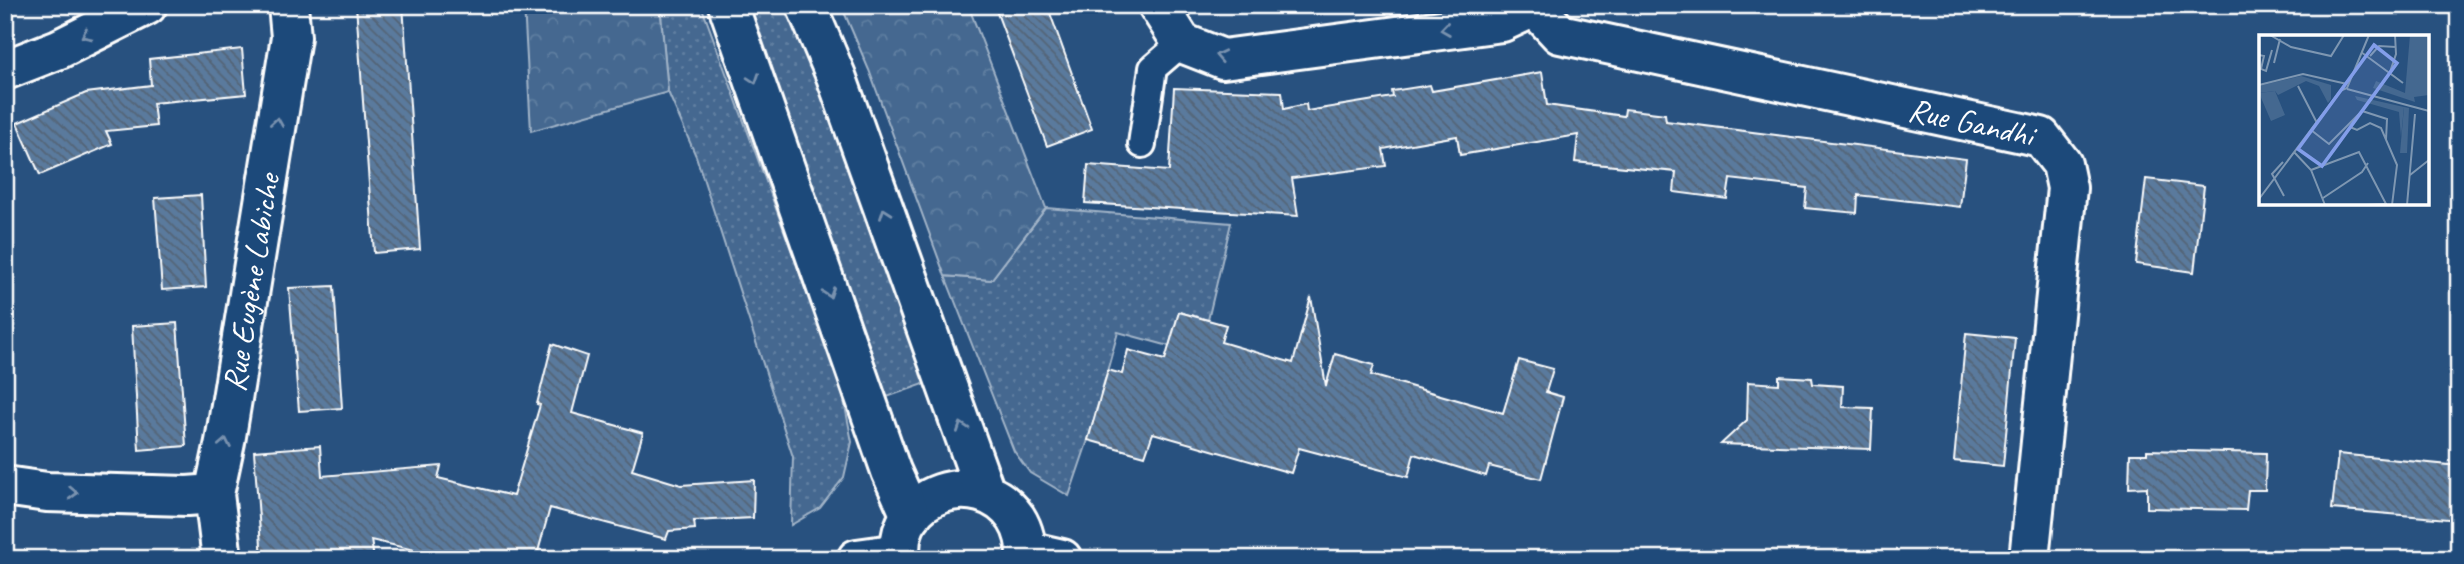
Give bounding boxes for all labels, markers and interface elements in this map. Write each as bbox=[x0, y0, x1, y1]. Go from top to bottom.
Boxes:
one-way arrow bbox=[1439, 22, 1450, 37]
one-way arrow bbox=[81, 27, 93, 41]
inset map bbox=[2259, 35, 2429, 205]
one-way arrow bbox=[1214, 49, 1226, 64]
one-way arrow bbox=[746, 72, 760, 84]
street label: Rue Gandhi bbox=[1905, 88, 2041, 157]
one-way arrow bbox=[269, 116, 284, 128]
street label: Rue Eugène Labiche bbox=[213, 169, 290, 394]
one-way arrow bbox=[879, 208, 893, 220]
one-way arrow bbox=[821, 287, 835, 299]
one-way arrow bbox=[956, 422, 970, 434]
one-way arrow bbox=[216, 437, 231, 449]
one-way arrow bbox=[68, 485, 79, 501]

